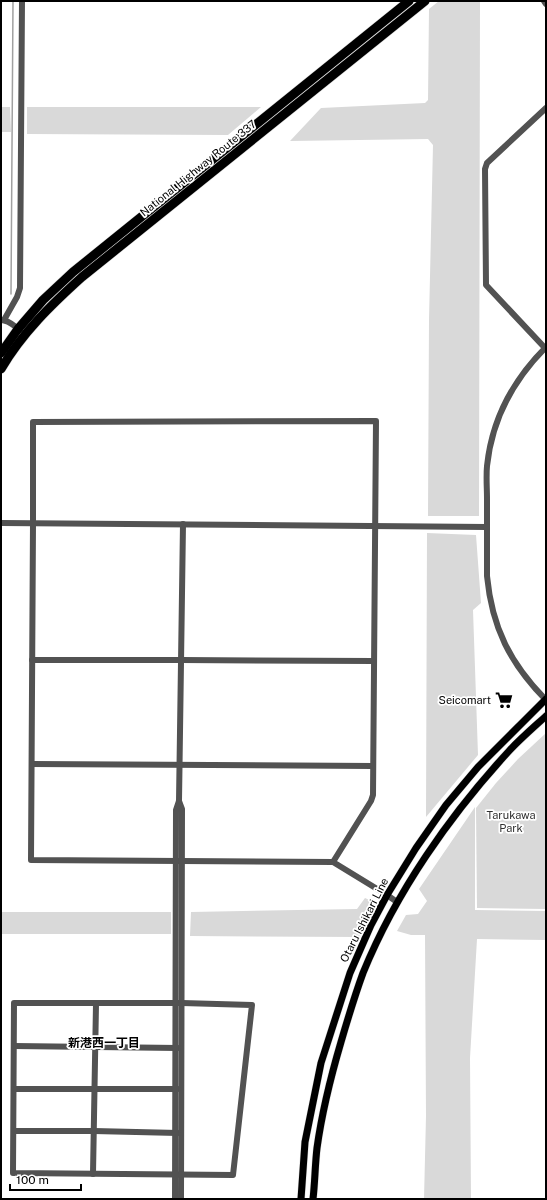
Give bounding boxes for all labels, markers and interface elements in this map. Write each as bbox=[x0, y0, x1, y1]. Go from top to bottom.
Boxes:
street label: National Highway Route 337 bbox=[138, 117, 259, 219]
supermarket icon: Seicomart bbox=[494, 690, 514, 710]
place label: Seicomart bbox=[439, 694, 491, 706]
park label: Tarukawa Park bbox=[486, 809, 536, 834]
street label: Otaru Ishikari Line bbox=[338, 876, 390, 964]
district label: 新港西一丁目 bbox=[68, 1036, 140, 1050]
scale bar bbox=[10, 1166, 81, 1192]
text: 100 m bbox=[16, 1173, 49, 1187]

